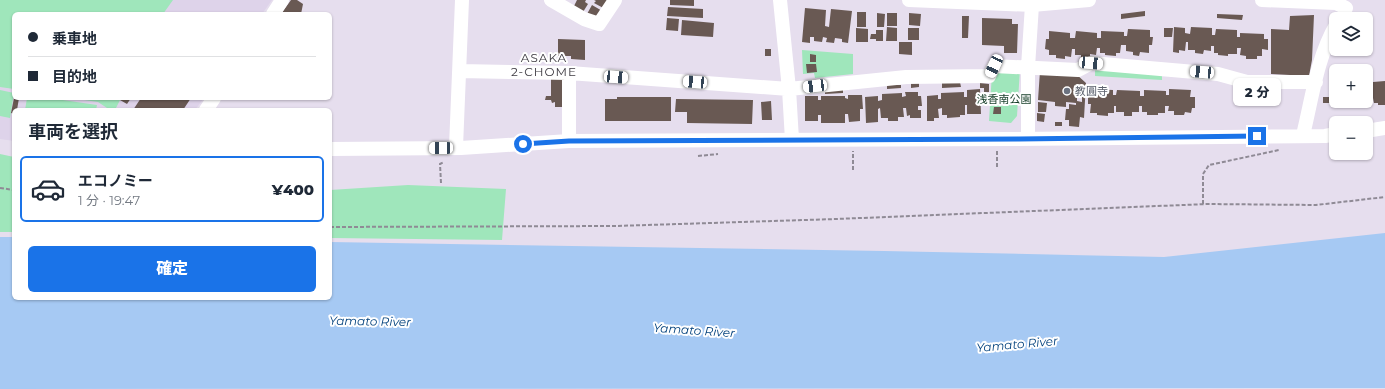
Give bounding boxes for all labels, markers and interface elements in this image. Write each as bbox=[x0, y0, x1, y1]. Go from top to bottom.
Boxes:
map controls bbox=[1329, 12, 1373, 160]
button: layers bbox=[1329, 12, 1373, 56]
text: 乗車地 bbox=[52, 29, 97, 48]
district label: ASAKA 2-CHOME bbox=[511, 50, 577, 79]
car bbox=[983, 53, 1005, 79]
car bbox=[1079, 56, 1103, 70]
button: + bbox=[1329, 64, 1373, 108]
car bbox=[1190, 65, 1214, 79]
text: 目的地 bbox=[52, 67, 97, 86]
car bbox=[604, 70, 628, 84]
car bbox=[683, 75, 707, 89]
callout: 2 分 bbox=[1233, 78, 1281, 106]
car bbox=[802, 79, 828, 93]
place label: 教圓寺 bbox=[1075, 84, 1108, 98]
text: 2 分 bbox=[1245, 84, 1269, 100]
marker: 教圓寺 bbox=[1062, 86, 1072, 96]
park label: 浅香南公園 bbox=[977, 92, 1032, 106]
button: − bbox=[1329, 116, 1373, 160]
text: 車両を選択 bbox=[28, 121, 118, 143]
route end bbox=[1248, 127, 1266, 145]
route start bbox=[514, 135, 532, 153]
car bbox=[429, 142, 453, 154]
icon: car bbox=[30, 171, 66, 207]
text: エコノミー bbox=[78, 171, 153, 190]
text: ¥400 bbox=[272, 180, 314, 199]
text: 1 分 · 19:47 bbox=[78, 192, 140, 208]
button: 確定 bbox=[28, 246, 316, 292]
water label: Yamato River bbox=[329, 313, 411, 329]
water label: Yamato River bbox=[653, 320, 735, 340]
water label: Yamato River bbox=[976, 333, 1059, 355]

